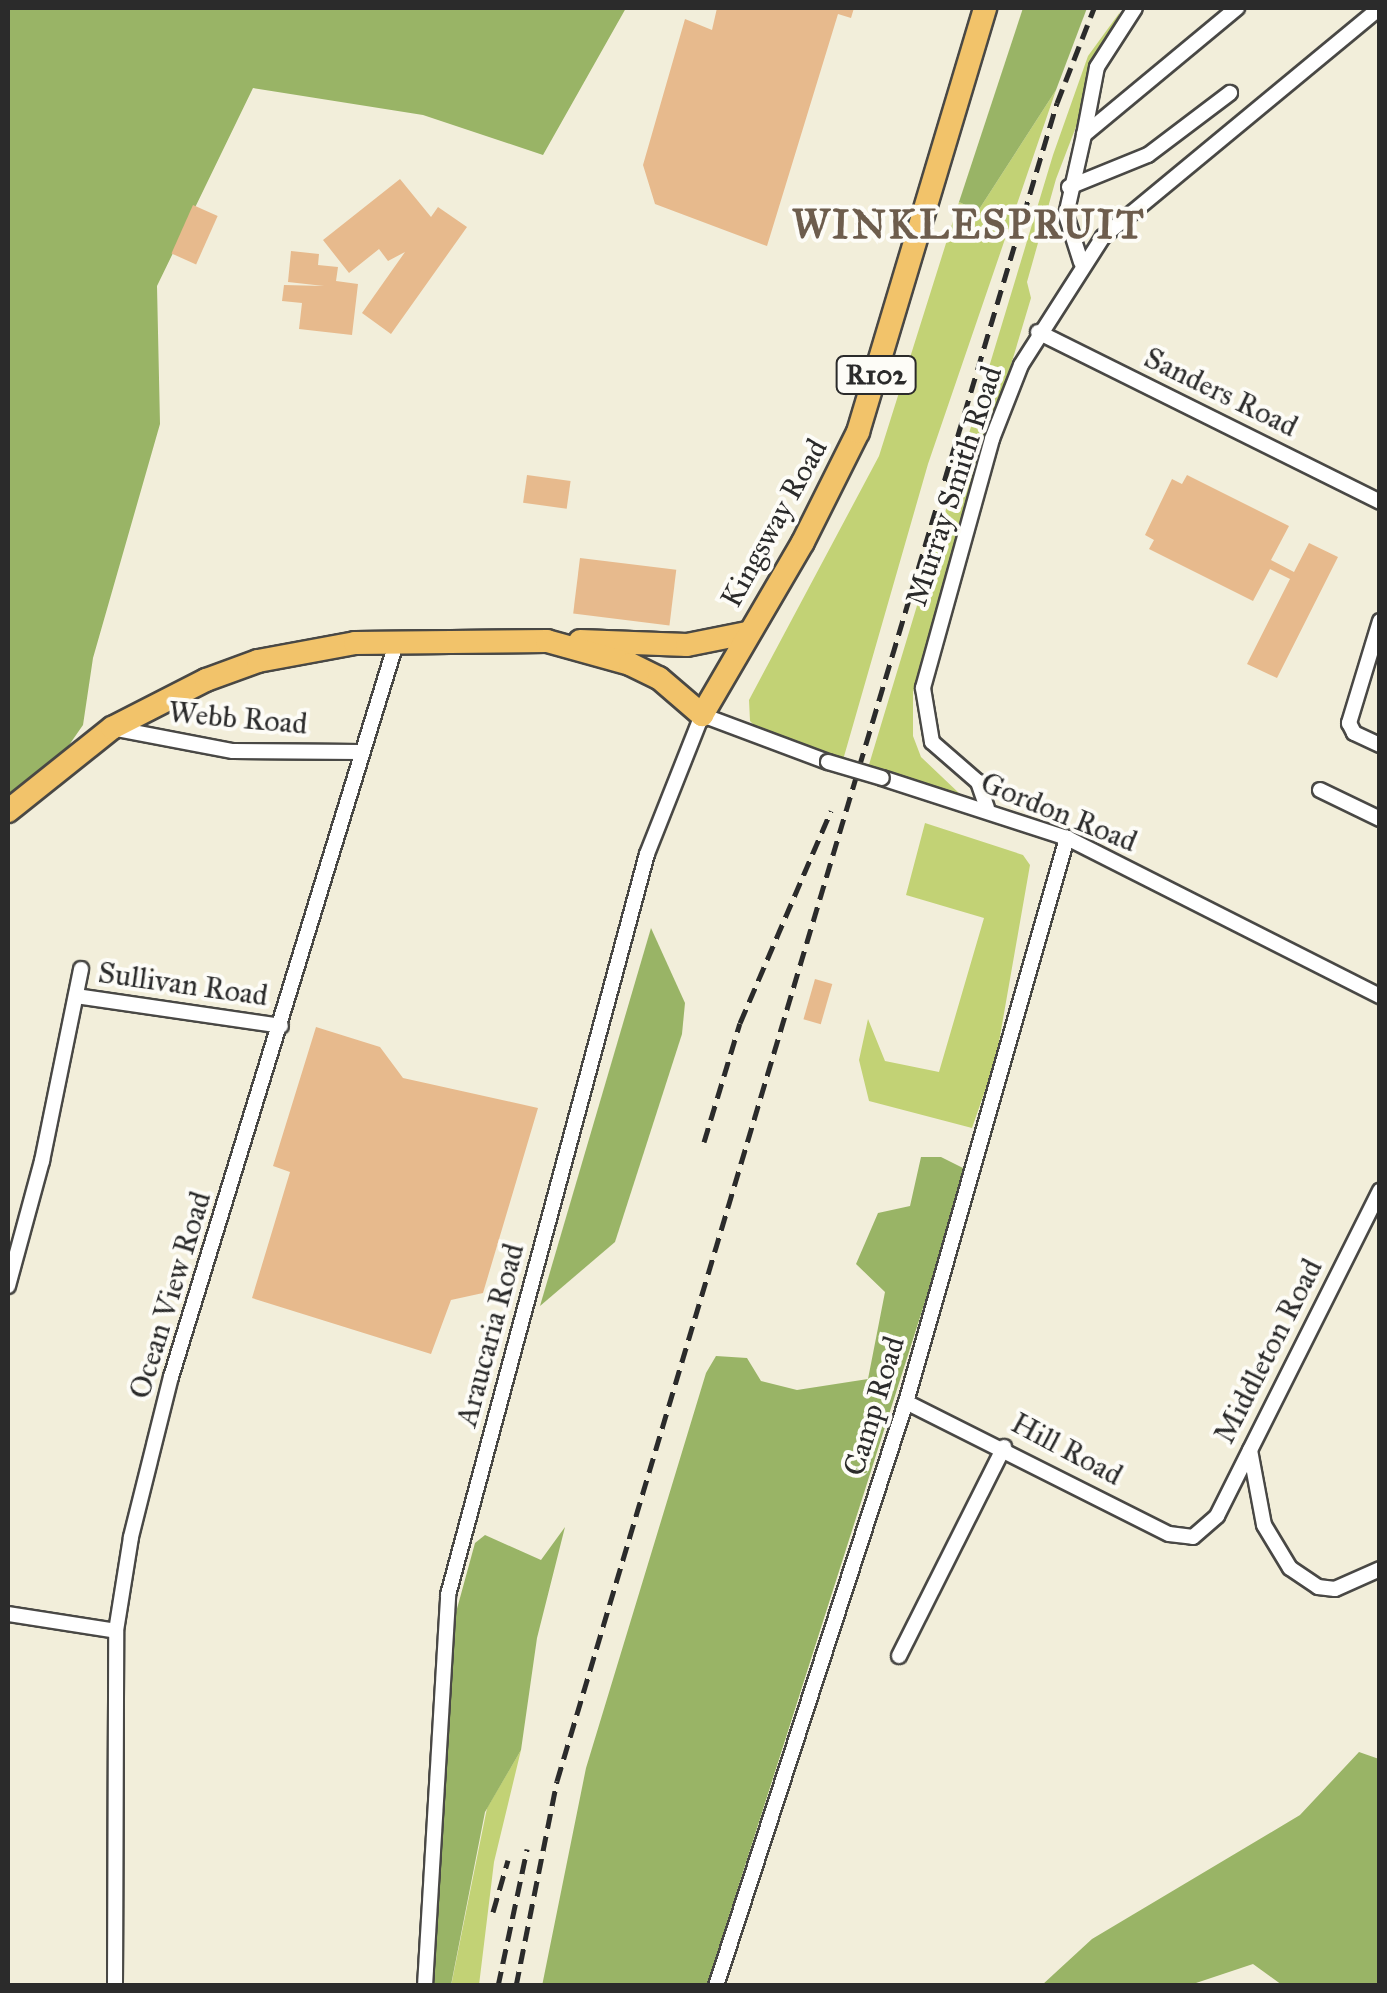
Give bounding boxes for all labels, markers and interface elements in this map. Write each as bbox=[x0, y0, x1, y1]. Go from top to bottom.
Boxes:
district label: WINKLESPRUIT bbox=[792, 201, 1146, 249]
street label: Sanders Road bbox=[1138, 339, 1304, 445]
road number: R102 bbox=[834, 352, 918, 398]
street label: Murray Smith Road bbox=[898, 361, 1010, 611]
street label: Kingsway Road bbox=[713, 433, 835, 613]
street label: Webb Road bbox=[167, 694, 309, 742]
street label: Gordon Road bbox=[976, 764, 1142, 860]
street label: Sullivan Road bbox=[96, 954, 270, 1014]
street label: Ocean View Road bbox=[121, 1187, 219, 1403]
street label: Araucaria Road bbox=[448, 1240, 532, 1430]
street label: Middleton Road bbox=[1206, 1253, 1330, 1449]
street label: Camp Road bbox=[836, 1332, 912, 1480]
street label: Hill Road bbox=[1005, 1405, 1129, 1493]

